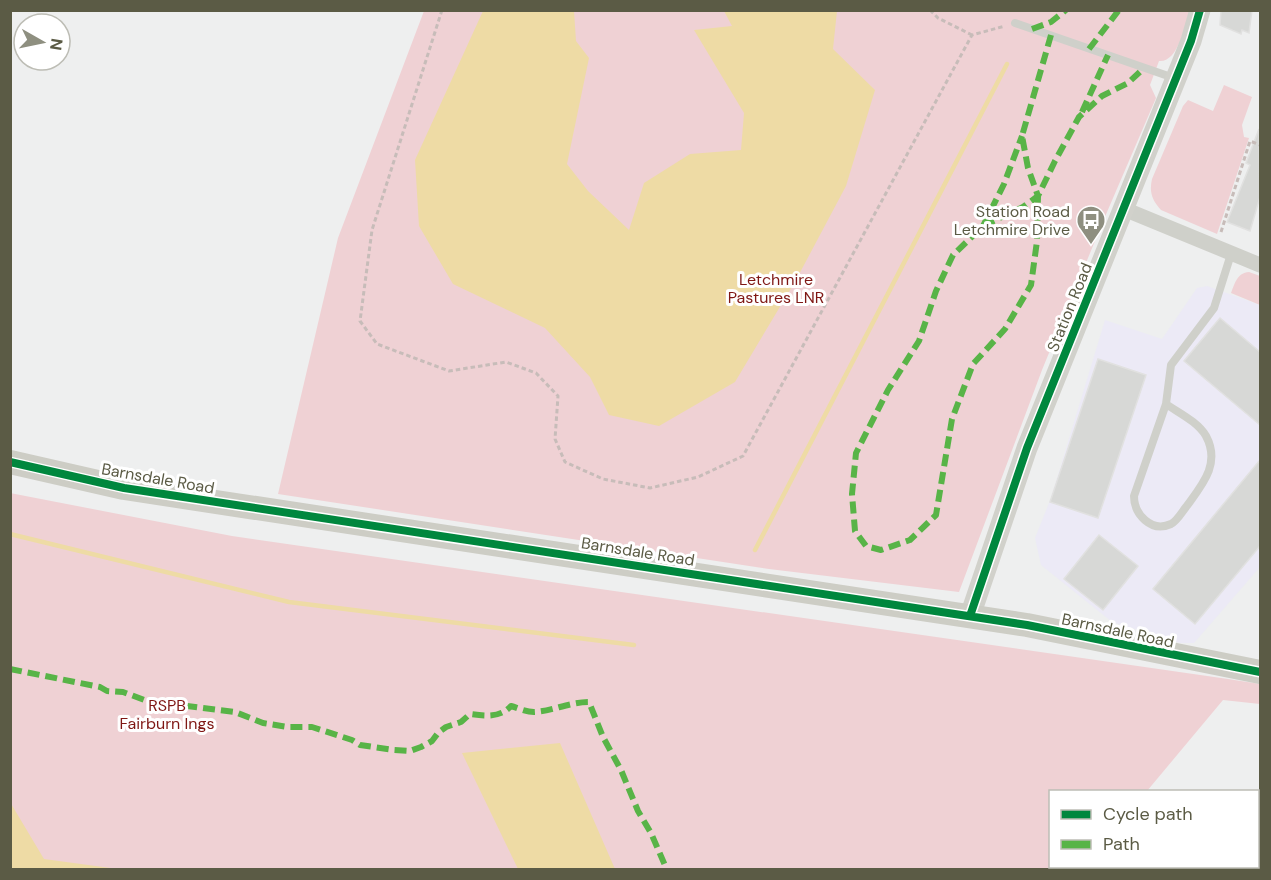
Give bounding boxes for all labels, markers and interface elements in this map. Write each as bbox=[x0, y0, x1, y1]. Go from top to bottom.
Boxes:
north arrow bbox=[12, 12, 72, 72]
text: N bbox=[45, 37, 68, 52]
place label: Station Road Letchmire Drive bbox=[954, 201, 1070, 240]
bus stop icon: Station Road Letchmire Drive bbox=[1075, 204, 1107, 246]
street label: Station Road bbox=[1042, 260, 1097, 355]
park label: Letchmire Pastures LNR bbox=[728, 269, 824, 308]
street label: Barnsdale Road bbox=[100, 458, 216, 499]
street label: Barnsdale Road bbox=[580, 532, 696, 571]
street label: Barnsdale Road bbox=[1060, 608, 1176, 653]
park label: RSPB Fairburn Ings bbox=[120, 695, 214, 734]
legend bbox=[1049, 790, 1259, 868]
text: Cycle path bbox=[1103, 802, 1193, 826]
text: Path bbox=[1103, 832, 1140, 856]

